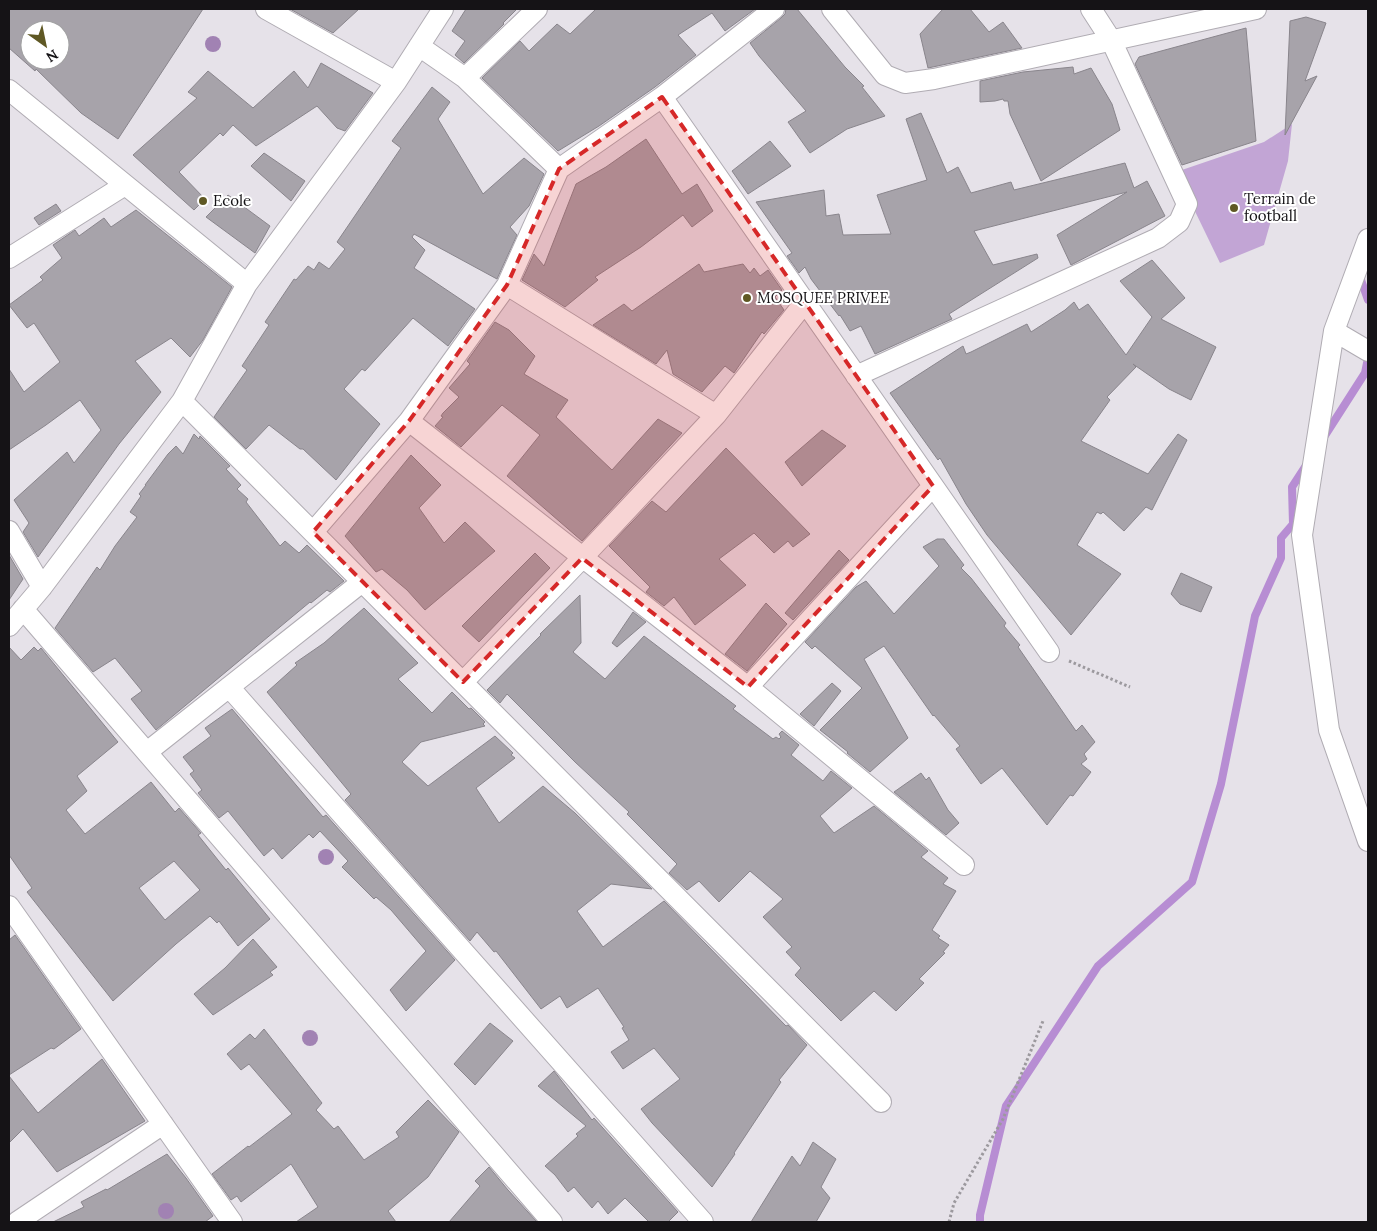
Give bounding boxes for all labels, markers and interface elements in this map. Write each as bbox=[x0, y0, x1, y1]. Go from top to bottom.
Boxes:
north arrow bbox=[20, 20, 70, 70]
text: N bbox=[42, 45, 62, 66]
place label: Terrain de football bbox=[1244, 189, 1316, 225]
place label: Ecole bbox=[213, 191, 251, 210]
marker: Ecole bbox=[197, 195, 209, 207]
marker: Terrain de football bbox=[1228, 202, 1240, 214]
place label: MOSQUEE PRIVEE bbox=[757, 288, 889, 307]
marker: MOSQUEE PRIVEE bbox=[741, 292, 753, 304]

